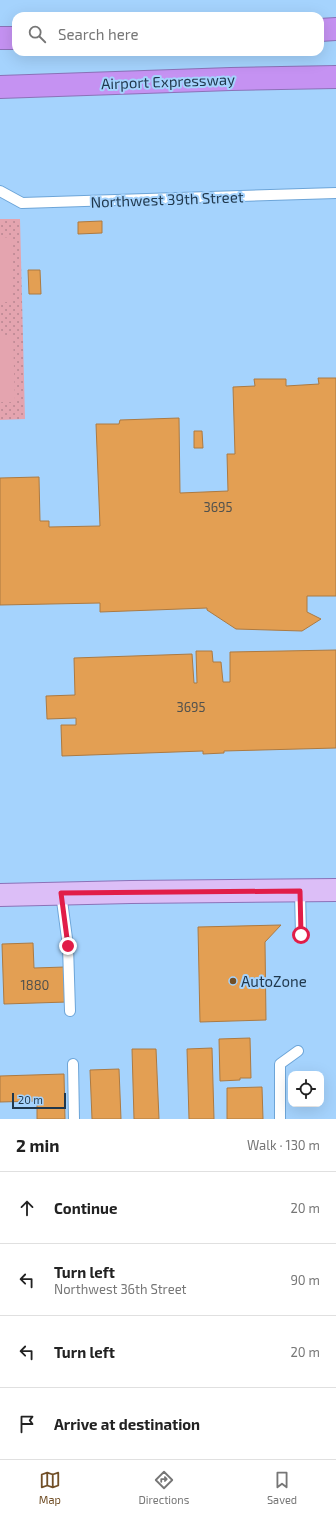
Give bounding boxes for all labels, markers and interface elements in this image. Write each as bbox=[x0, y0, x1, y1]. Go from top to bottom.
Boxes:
search box bbox=[12, 12, 324, 56]
icon: search bbox=[26, 23, 48, 45]
text: Search here bbox=[58, 25, 139, 43]
street label: Airport Expressway bbox=[101, 70, 235, 92]
street label: Northwest 39th Street bbox=[90, 187, 244, 211]
house number: 3695 bbox=[203, 499, 233, 515]
house number: 3695 bbox=[176, 699, 206, 715]
route start bbox=[292, 926, 310, 944]
route end bbox=[59, 937, 77, 955]
place label: AutoZone bbox=[241, 972, 307, 990]
marker: AutoZone bbox=[228, 976, 238, 986]
house number: 1880 bbox=[21, 977, 49, 993]
map controls bbox=[288, 1071, 324, 1107]
button: locate bbox=[288, 1071, 324, 1107]
scale bar bbox=[12, 1091, 66, 1110]
text: 20 m bbox=[18, 1093, 43, 1106]
text: 2 min bbox=[16, 1135, 59, 1155]
text: Walk · 130 m bbox=[247, 1137, 320, 1153]
icon: ahead bbox=[16, 1197, 38, 1219]
text: Continue bbox=[54, 1199, 117, 1217]
text: 20 m bbox=[291, 1200, 320, 1216]
text: Turn left bbox=[54, 1263, 115, 1281]
icon: left bbox=[16, 1269, 38, 1291]
text: 90 m bbox=[290, 1272, 320, 1288]
text: Northwest 36th Street bbox=[54, 1281, 187, 1297]
icon: left bbox=[16, 1341, 38, 1363]
text: Turn left bbox=[54, 1343, 115, 1361]
text: 20 m bbox=[291, 1344, 320, 1360]
icon: arrive bbox=[16, 1413, 38, 1435]
text: Arrive at destination bbox=[54, 1415, 200, 1433]
tab: Map bbox=[39, 1469, 61, 1506]
tab: Directions bbox=[139, 1469, 189, 1506]
tab: Saved bbox=[267, 1469, 297, 1506]

